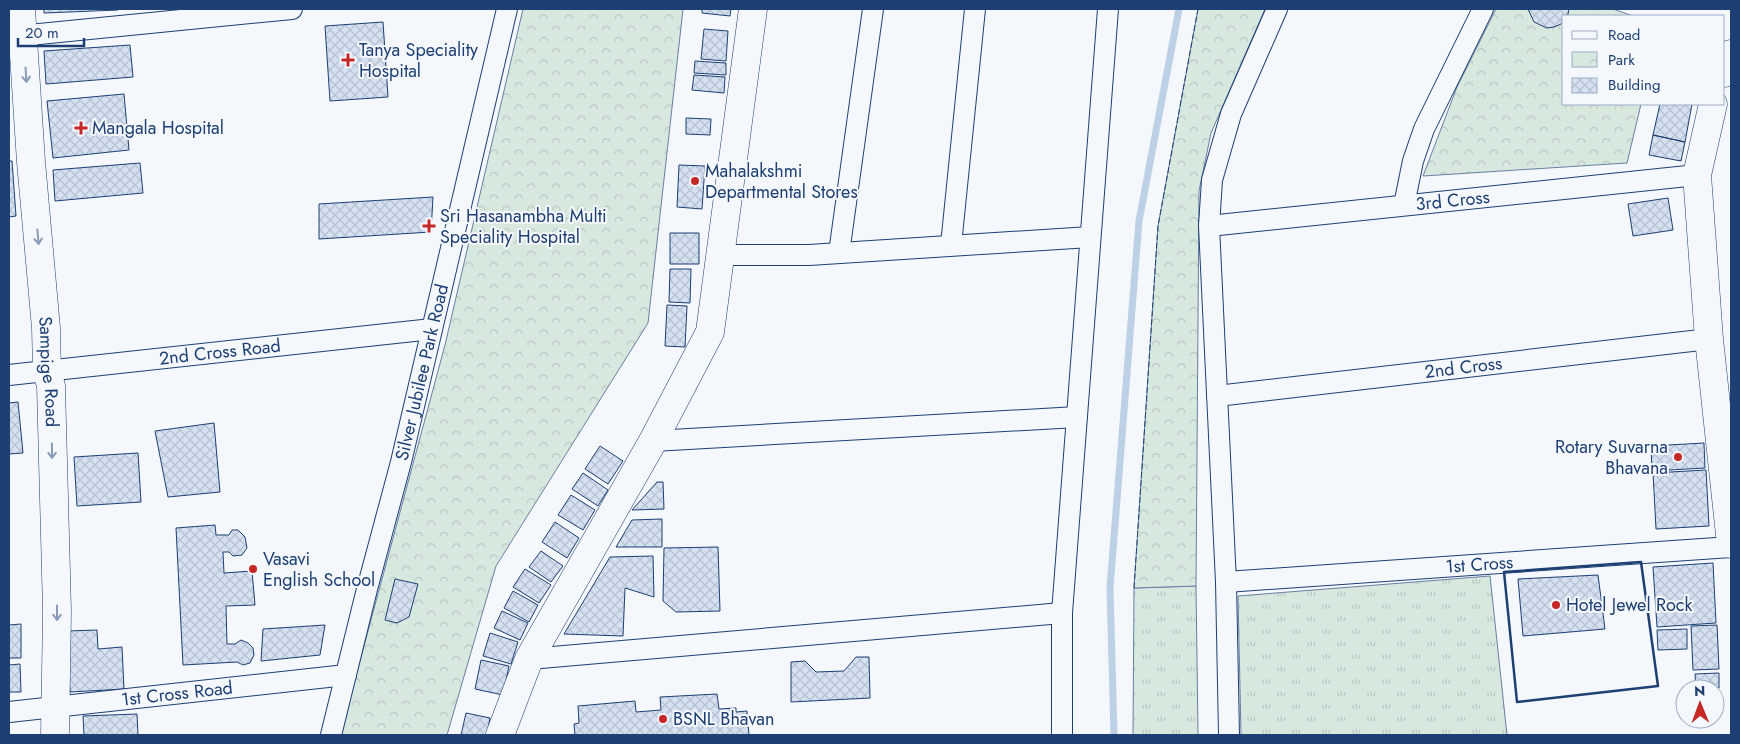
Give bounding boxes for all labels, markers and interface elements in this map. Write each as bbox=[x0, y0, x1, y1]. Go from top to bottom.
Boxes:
scale bar bbox=[18, 15, 84, 47]
legend bbox=[1562, 15, 1725, 105]
text: 20 m bbox=[25, 22, 59, 44]
text: Road bbox=[1608, 24, 1640, 46]
place label: Tanya Speciality Hospital bbox=[359, 37, 478, 84]
text: Park bbox=[1608, 49, 1635, 71]
marker: Tanya Speciality Hospital bbox=[341, 53, 355, 67]
one-way arrow bbox=[21, 67, 30, 83]
text: Building bbox=[1608, 74, 1660, 96]
place label: Mangala Hospital bbox=[92, 115, 224, 141]
marker: Mangala Hospital bbox=[74, 121, 88, 135]
place label: Mahalakshmi Departmental Stores bbox=[705, 158, 858, 205]
marker: Mahalakshmi Departmental Stores bbox=[689, 175, 701, 187]
street label: 3rd Cross bbox=[1414, 184, 1491, 217]
place label: Sri Hasanambha Multi Speciality Hospital bbox=[440, 203, 607, 250]
marker: Sri Hasanambha Multi Speciality Hospital bbox=[422, 219, 436, 233]
one-way arrow bbox=[34, 229, 43, 245]
street label: Silver Jubilee Park Road bbox=[389, 281, 455, 463]
street label: Sampige Road bbox=[32, 315, 65, 427]
street label: 2nd Cross Road bbox=[158, 333, 282, 372]
street label: 2nd Cross bbox=[1423, 350, 1504, 385]
place label: Rotary Suvarna Bhavana bbox=[1555, 434, 1668, 481]
one-way arrow bbox=[47, 442, 57, 459]
marker: Rotary Suvarna Bhavana bbox=[1672, 451, 1684, 463]
place label: Vasavi English School bbox=[263, 546, 375, 593]
street label: 1st Cross bbox=[1445, 549, 1514, 580]
marker: Vasavi English School bbox=[247, 563, 259, 575]
place label: Hotel Jewel Rock bbox=[1566, 592, 1692, 618]
marker: Hotel Jewel Rock bbox=[1550, 599, 1562, 611]
one-way arrow bbox=[52, 605, 62, 621]
street label: 1st Cross Road bbox=[120, 675, 234, 713]
north arrow bbox=[1675, 679, 1725, 729]
text: N bbox=[1694, 681, 1706, 701]
place label: BSNL Bhavan bbox=[673, 706, 774, 732]
marker: BSNL Bhavan bbox=[657, 713, 669, 725]

